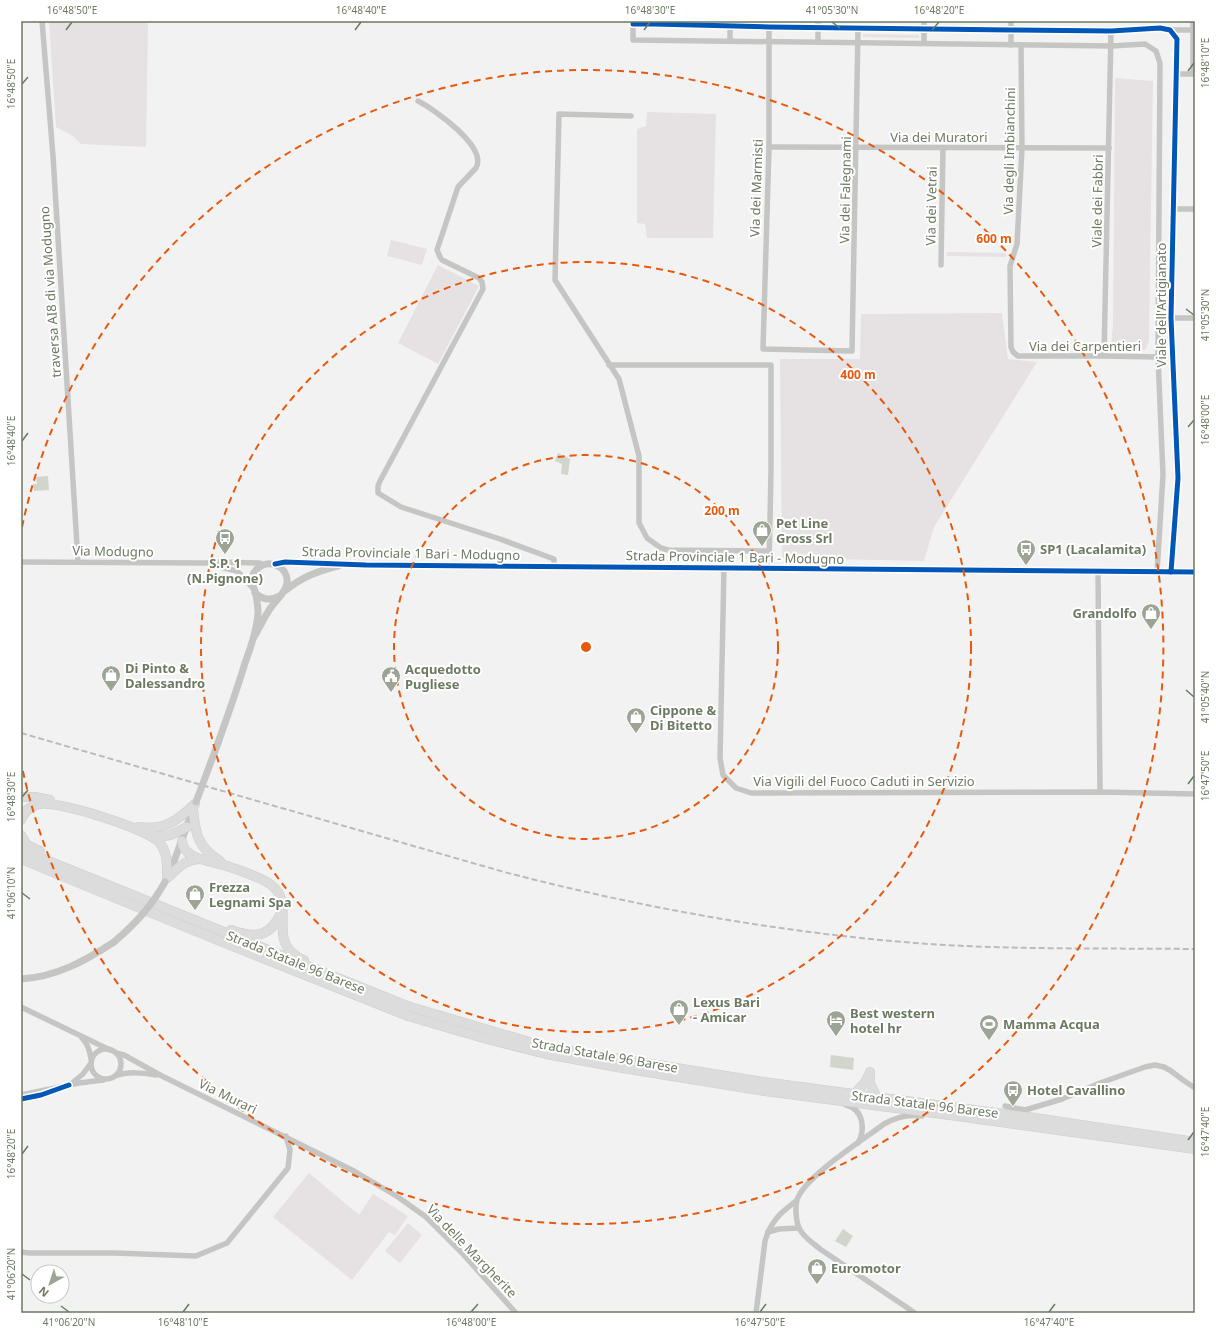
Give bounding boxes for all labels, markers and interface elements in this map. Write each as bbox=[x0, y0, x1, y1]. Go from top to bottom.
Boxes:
text: 16°48'50"E bbox=[47, 3, 97, 17]
text: 16°48'40"E bbox=[336, 3, 386, 17]
text: 16°48'30"E bbox=[625, 3, 675, 17]
text: 41°05'30"N bbox=[806, 3, 858, 17]
text: 16°48'20"E bbox=[914, 3, 964, 17]
text: 16°48'10"E bbox=[1198, 38, 1212, 88]
text: 16°48'50"E bbox=[4, 59, 18, 109]
street label: Via degli Imbianchini bbox=[999, 87, 1019, 215]
street label: Via dei Muratori bbox=[890, 128, 988, 146]
street label: Via dei Falegnami bbox=[835, 136, 855, 244]
street label: Via dei Marmisti bbox=[745, 139, 767, 237]
street label: Viale dei Fabbri bbox=[1087, 154, 1107, 248]
street label: Via dei Vetrai bbox=[921, 166, 941, 246]
street label: traversa AI8 di via Modugno bbox=[35, 206, 65, 378]
text: 600 m bbox=[976, 230, 1012, 247]
street label: Viale dell'Artigianato bbox=[1152, 242, 1170, 367]
text: 41°05'30"N bbox=[1198, 289, 1212, 341]
street label: Via dei Carpentieri bbox=[1029, 337, 1141, 355]
text: 400 m bbox=[840, 366, 876, 383]
text: 16°48'00"E bbox=[1198, 395, 1212, 445]
text: 16°48'40"E bbox=[4, 416, 18, 466]
text: 200 m bbox=[704, 502, 740, 519]
place label: Pet Line Gross Srl bbox=[776, 514, 832, 547]
shop icon: Pet Line Gross Srl bbox=[751, 519, 773, 547]
bus stop icon: S.P. 1 (N.Pignone) bbox=[214, 527, 236, 555]
bus stop icon: SP1 (Lacalamita) bbox=[1015, 538, 1037, 566]
place label: SP1 (Lacalamita) bbox=[1040, 540, 1146, 558]
street label: Via Modugno bbox=[72, 541, 154, 561]
street label: Strada Provinciale 1 Bari - Modugno bbox=[302, 542, 520, 564]
street label: Strada Provinciale 1 Bari - Modugno bbox=[626, 546, 844, 568]
place label: S.P. 1 (N.Pignone) bbox=[187, 554, 263, 587]
shop icon: Grandolfo bbox=[1140, 602, 1162, 630]
place label: Grandolfo bbox=[1072, 604, 1137, 622]
centre of rings bbox=[579, 640, 593, 654]
place label: Di Pinto & Dalessandro bbox=[125, 659, 205, 692]
place label: Acquedotto Pugliese bbox=[405, 660, 481, 693]
shop icon: Di Pinto & Dalessandro bbox=[100, 664, 122, 692]
public building icon: Acquedotto Pugliese bbox=[380, 665, 402, 693]
text: 41°05'40"N bbox=[1198, 671, 1212, 723]
place label: Cippone & Di Bitetto bbox=[650, 701, 716, 734]
shop icon: Cippone & Di Bitetto bbox=[625, 706, 647, 734]
text: 16°47'50"E bbox=[1198, 751, 1212, 801]
text: 16°48'30"E bbox=[4, 772, 18, 822]
street label: Via Vigili del Fuoco Caduti in Servizio bbox=[753, 772, 975, 790]
text: 41°06'10"N bbox=[4, 867, 18, 919]
place label: Frezza Legnami Spa bbox=[209, 878, 292, 911]
shop icon: Frezza Legnami Spa bbox=[184, 883, 206, 911]
street label: Strada Statale 96 Barese bbox=[224, 926, 368, 998]
place label: Lexus Bari - Amicar bbox=[693, 993, 760, 1026]
shop icon: Lexus Bari - Amicar bbox=[668, 998, 690, 1026]
place label: Best western hotel hr bbox=[850, 1004, 935, 1037]
hotel icon: Best western hotel hr bbox=[825, 1009, 847, 1037]
sports icon: Mamma Acqua bbox=[978, 1013, 1000, 1041]
place label: Mamma Acqua bbox=[1003, 1015, 1100, 1033]
street label: Strada Statale 96 Barese bbox=[531, 1033, 679, 1077]
street label: Via Murari bbox=[196, 1074, 260, 1118]
bus stop icon: Hotel Cavallino bbox=[1002, 1079, 1024, 1107]
place label: Hotel Cavallino bbox=[1027, 1081, 1125, 1099]
street label: Strada Statale 96 Barese bbox=[850, 1086, 1000, 1122]
text: 16°47'40"E bbox=[1198, 1107, 1212, 1157]
text: 16°48'20"E bbox=[4, 1129, 18, 1179]
street label: Via delle Margherite bbox=[423, 1201, 521, 1301]
text: 41°06'20"N bbox=[4, 1248, 18, 1300]
shop icon: Euromotor bbox=[806, 1257, 828, 1285]
place label: Euromotor bbox=[831, 1259, 901, 1277]
north arrow bbox=[30, 1264, 70, 1304]
text: N bbox=[35, 1284, 52, 1301]
text: 41°06'20"N bbox=[43, 1315, 95, 1329]
text: 16°48'10"E bbox=[158, 1315, 208, 1329]
text: 16°48'00"E bbox=[446, 1315, 496, 1329]
text: 16°47'50"E bbox=[735, 1315, 785, 1329]
text: 16°47'40"E bbox=[1024, 1315, 1074, 1329]

